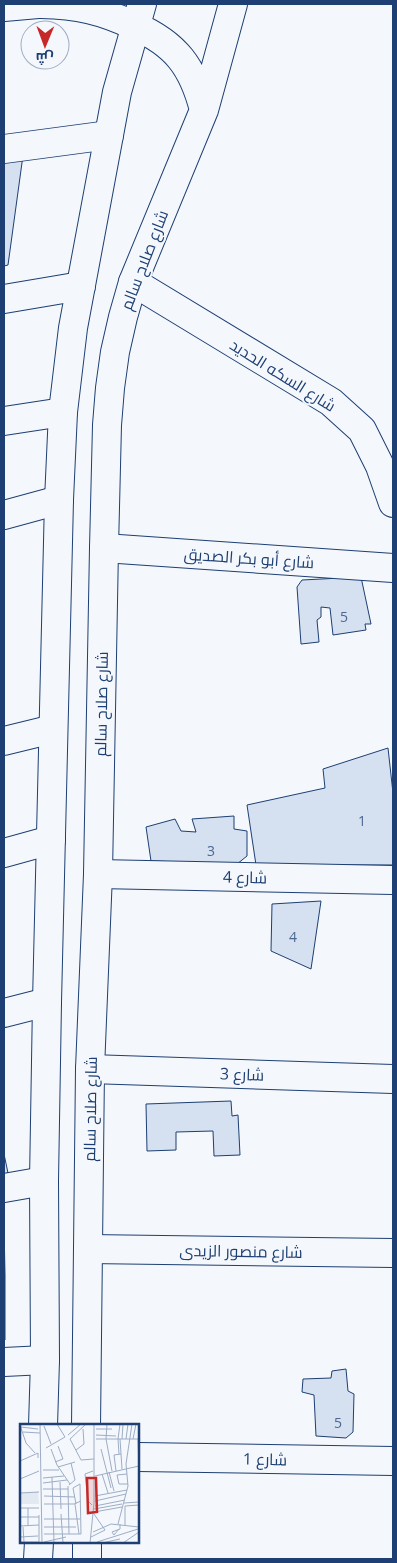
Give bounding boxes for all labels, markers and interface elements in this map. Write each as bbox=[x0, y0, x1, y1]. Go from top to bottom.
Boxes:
north arrow bbox=[20, 20, 70, 70]
text: ش bbox=[36, 49, 54, 68]
street label: شارع صلاح سالم bbox=[115, 207, 174, 313]
street label: شارع السكه الحديد bbox=[225, 334, 340, 417]
street label: شارع أبو بكر الصديق bbox=[183, 542, 315, 575]
house number: 5 bbox=[340, 607, 348, 626]
street label: شارع صلاح سالم bbox=[89, 651, 114, 757]
house number: 1 bbox=[358, 811, 366, 830]
house number: 3 bbox=[207, 841, 215, 860]
street label: شارع 4 bbox=[223, 866, 267, 889]
house number: 4 bbox=[289, 927, 297, 946]
street label: شارع صلاح سالم bbox=[78, 1056, 103, 1162]
street label: شارع 3 bbox=[219, 1062, 265, 1087]
street label: شارع منصور الزيدى bbox=[179, 1239, 303, 1264]
house number: 5 bbox=[334, 1413, 342, 1432]
inset map bbox=[20, 1424, 139, 1543]
street label: شارع 1 bbox=[243, 1448, 287, 1471]

